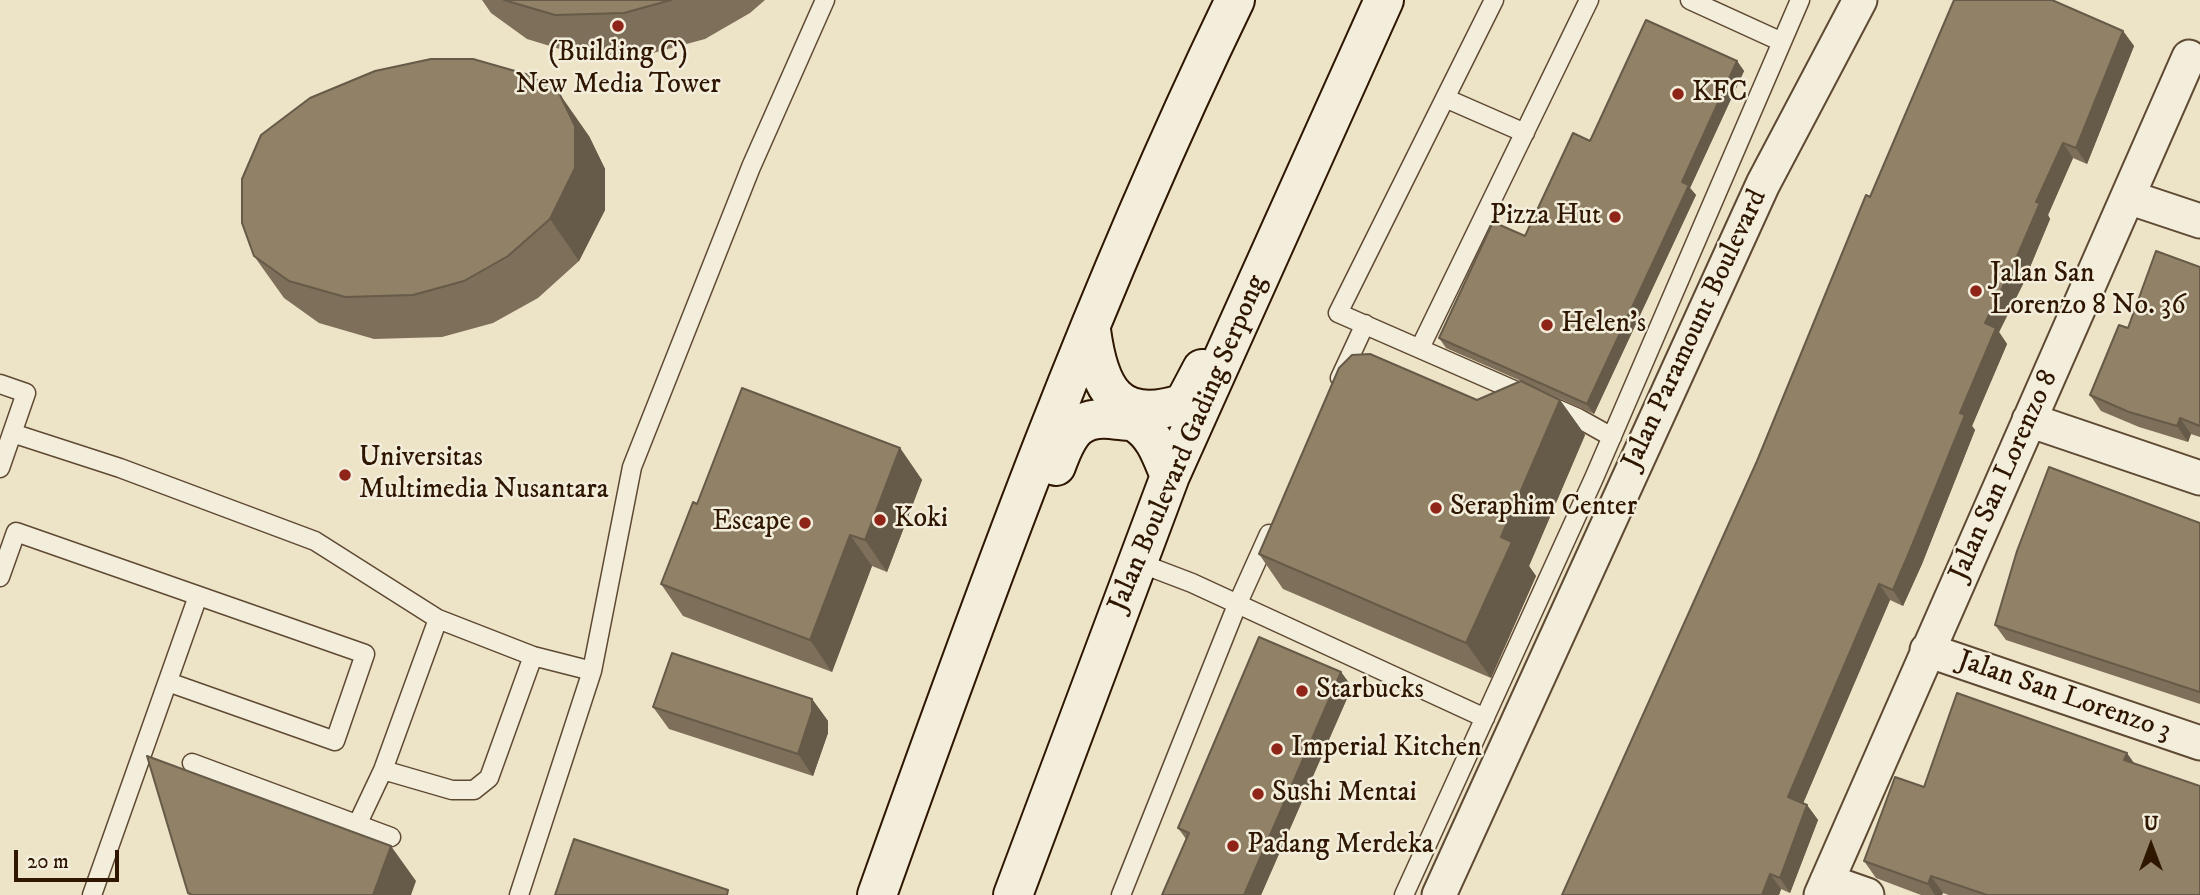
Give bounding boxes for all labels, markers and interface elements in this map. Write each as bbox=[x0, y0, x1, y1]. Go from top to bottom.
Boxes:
marker: (Building C) New Media Tower bbox=[610, 18, 626, 34]
place label: (Building C) New Media Tower bbox=[515, 37, 721, 103]
place label: KFC bbox=[1692, 77, 1747, 111]
marker: KFC bbox=[1670, 86, 1686, 102]
street label: Jalan Paramount Boulevard bbox=[1616, 185, 1776, 475]
place label: Pizza Hut bbox=[1490, 200, 1601, 234]
marker: Pizza Hut bbox=[1607, 209, 1623, 225]
place label: Jalan San Lorenzo 8 No. 36 bbox=[1990, 258, 2186, 324]
street label: Jalan Boulevard Gading Serpong bbox=[1103, 271, 1275, 617]
marker: Jalan San Lorenzo 8 No. 36 bbox=[1968, 283, 1984, 299]
place label: Helen's bbox=[1561, 308, 1646, 342]
marker: Helen's bbox=[1539, 317, 1555, 333]
street label: Jalan San Lorenzo 8 bbox=[1944, 366, 2066, 586]
place label: Universitas Multimedia Nusantara bbox=[359, 442, 609, 508]
marker: Universitas Multimedia Nusantara bbox=[337, 467, 353, 483]
place label: Seraphim Center bbox=[1450, 491, 1637, 525]
marker: Seraphim Center bbox=[1428, 500, 1444, 516]
place label: Koki bbox=[894, 503, 948, 537]
place label: Escape bbox=[712, 506, 791, 540]
marker: Koki bbox=[872, 512, 888, 528]
marker: Escape bbox=[797, 515, 813, 531]
street label: Jalan San Lorenzo 3 bbox=[1953, 645, 2175, 749]
place label: Starbucks bbox=[1316, 674, 1424, 708]
marker: Starbucks bbox=[1294, 683, 1310, 699]
place label: Imperial Kitchen bbox=[1291, 732, 1482, 766]
marker: Imperial Kitchen bbox=[1269, 741, 1285, 757]
place label: Sushi Mentai bbox=[1272, 777, 1417, 811]
marker: Sushi Mentai bbox=[1250, 786, 1266, 802]
north arrow bbox=[2116, 811, 2186, 881]
text: U bbox=[2144, 813, 2158, 836]
place label: Padang Merdeka bbox=[1247, 829, 1434, 863]
scale bar bbox=[18, 836, 122, 880]
marker: Padang Merdeka bbox=[1225, 838, 1241, 854]
text: 20 m bbox=[27, 849, 69, 875]

